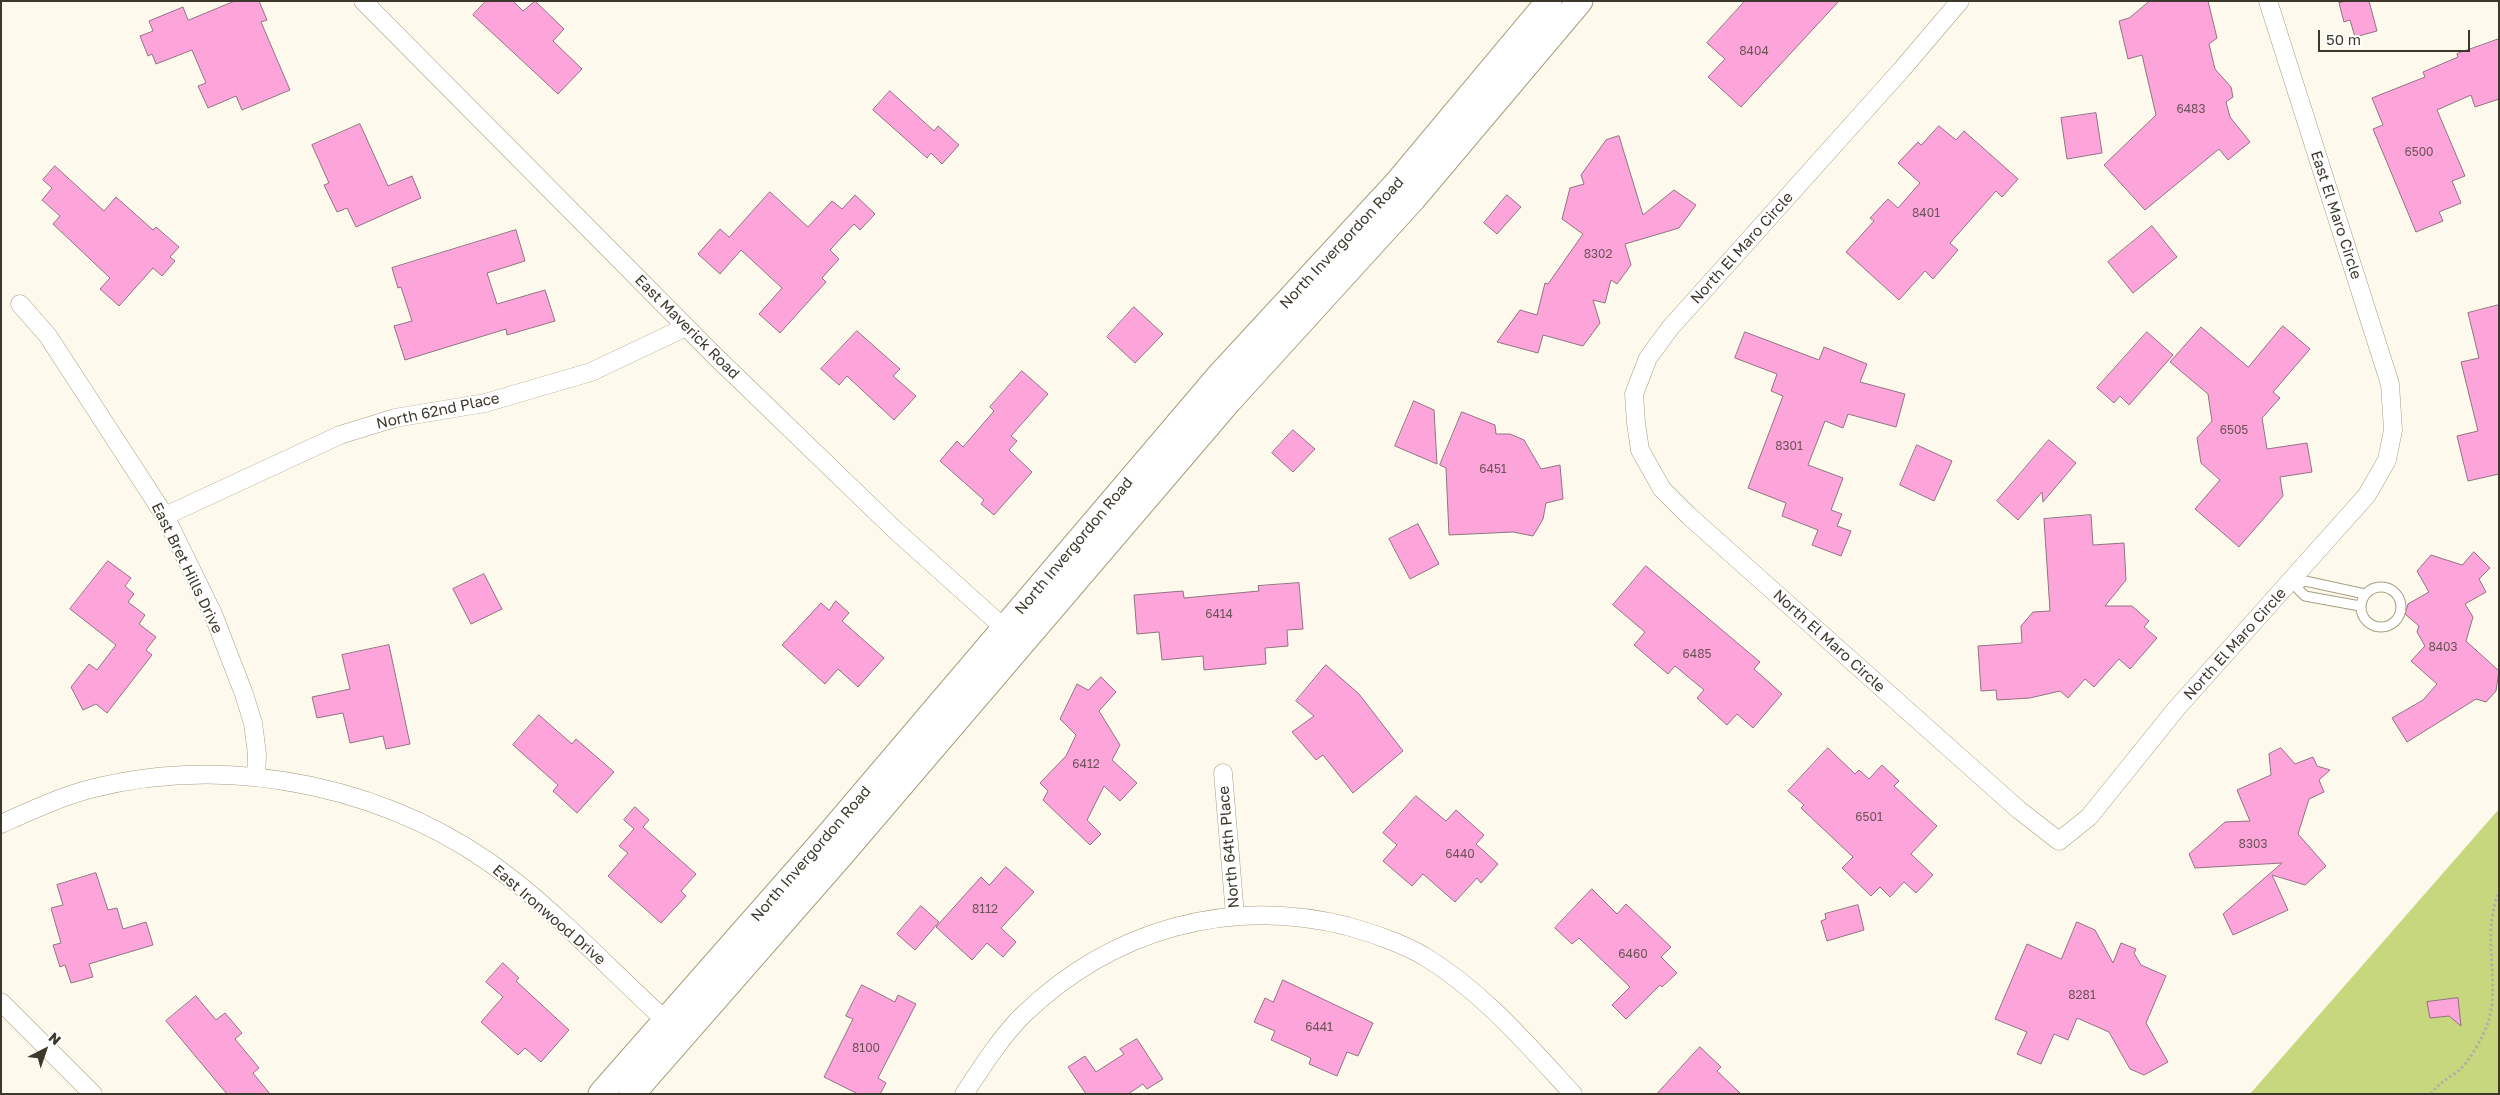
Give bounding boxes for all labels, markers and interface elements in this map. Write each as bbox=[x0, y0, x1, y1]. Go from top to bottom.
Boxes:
scale bar bbox=[2320, 20, 2472, 52]
text: 50 m bbox=[2326, 30, 2361, 48]
house number: 8404 bbox=[1739, 44, 1769, 58]
house number: 6483 bbox=[2177, 102, 2205, 116]
house number: 6500 bbox=[2404, 145, 2434, 159]
street label: East El Maro Circle bbox=[2307, 148, 2365, 282]
street label: North Invergordon Road bbox=[1276, 173, 1408, 313]
street label: North El Maro Circle bbox=[1687, 188, 1797, 308]
house number: 8401 bbox=[1912, 206, 1940, 220]
house number: 8302 bbox=[1584, 247, 1612, 261]
street label: East Maverick Road bbox=[631, 271, 743, 383]
street label: North 62nd Place bbox=[375, 389, 501, 433]
house number: 6505 bbox=[2220, 423, 2248, 437]
house number: 8301 bbox=[1775, 439, 1803, 453]
house number: 6451 bbox=[1479, 462, 1507, 476]
street label: North Invergordon Road bbox=[1011, 474, 1137, 618]
street label: East Bret Hills Drive bbox=[148, 500, 226, 636]
street label: North El Maro Circle bbox=[2180, 584, 2290, 704]
street label: North El Maro Circle bbox=[1769, 586, 1889, 696]
house number: 6414 bbox=[1205, 607, 1233, 621]
house number: 8403 bbox=[2428, 640, 2458, 654]
house number: 6485 bbox=[1683, 647, 1711, 661]
house number: 6412 bbox=[1072, 757, 1100, 771]
street label: North Invergordon Road bbox=[747, 783, 875, 925]
street label: North 64th Place bbox=[1215, 785, 1243, 909]
house number: 6501 bbox=[1855, 810, 1883, 824]
house number: 8303 bbox=[2239, 837, 2267, 851]
house number: 6440 bbox=[1445, 847, 1475, 861]
street label: East Ironwood Drive bbox=[489, 861, 609, 969]
house number: 8112 bbox=[972, 902, 998, 916]
house number: 6460 bbox=[1618, 947, 1648, 961]
house number: 8281 bbox=[2068, 988, 2096, 1002]
house number: 6441 bbox=[1305, 1020, 1333, 1034]
north arrow bbox=[20, 1025, 70, 1075]
text: N bbox=[46, 1028, 65, 1048]
house number: 8100 bbox=[852, 1041, 880, 1055]

